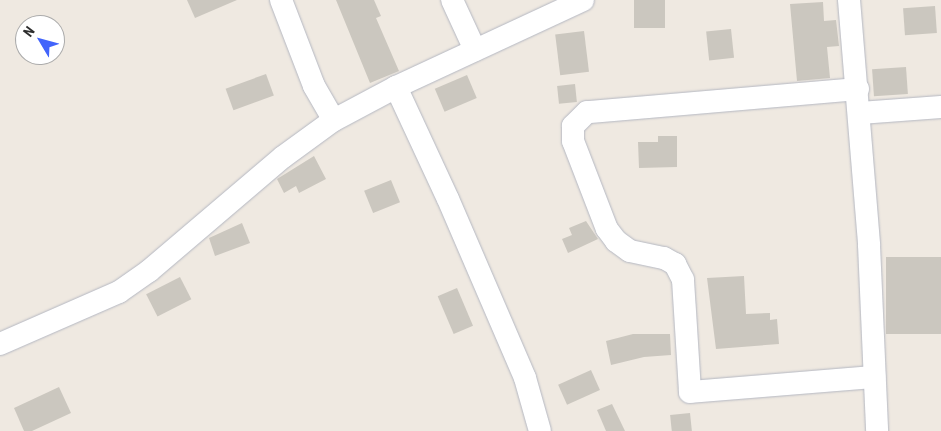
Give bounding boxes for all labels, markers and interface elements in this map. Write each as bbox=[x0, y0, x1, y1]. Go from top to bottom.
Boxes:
north arrow bbox=[15, 15, 65, 65]
text: N bbox=[20, 23, 38, 40]

